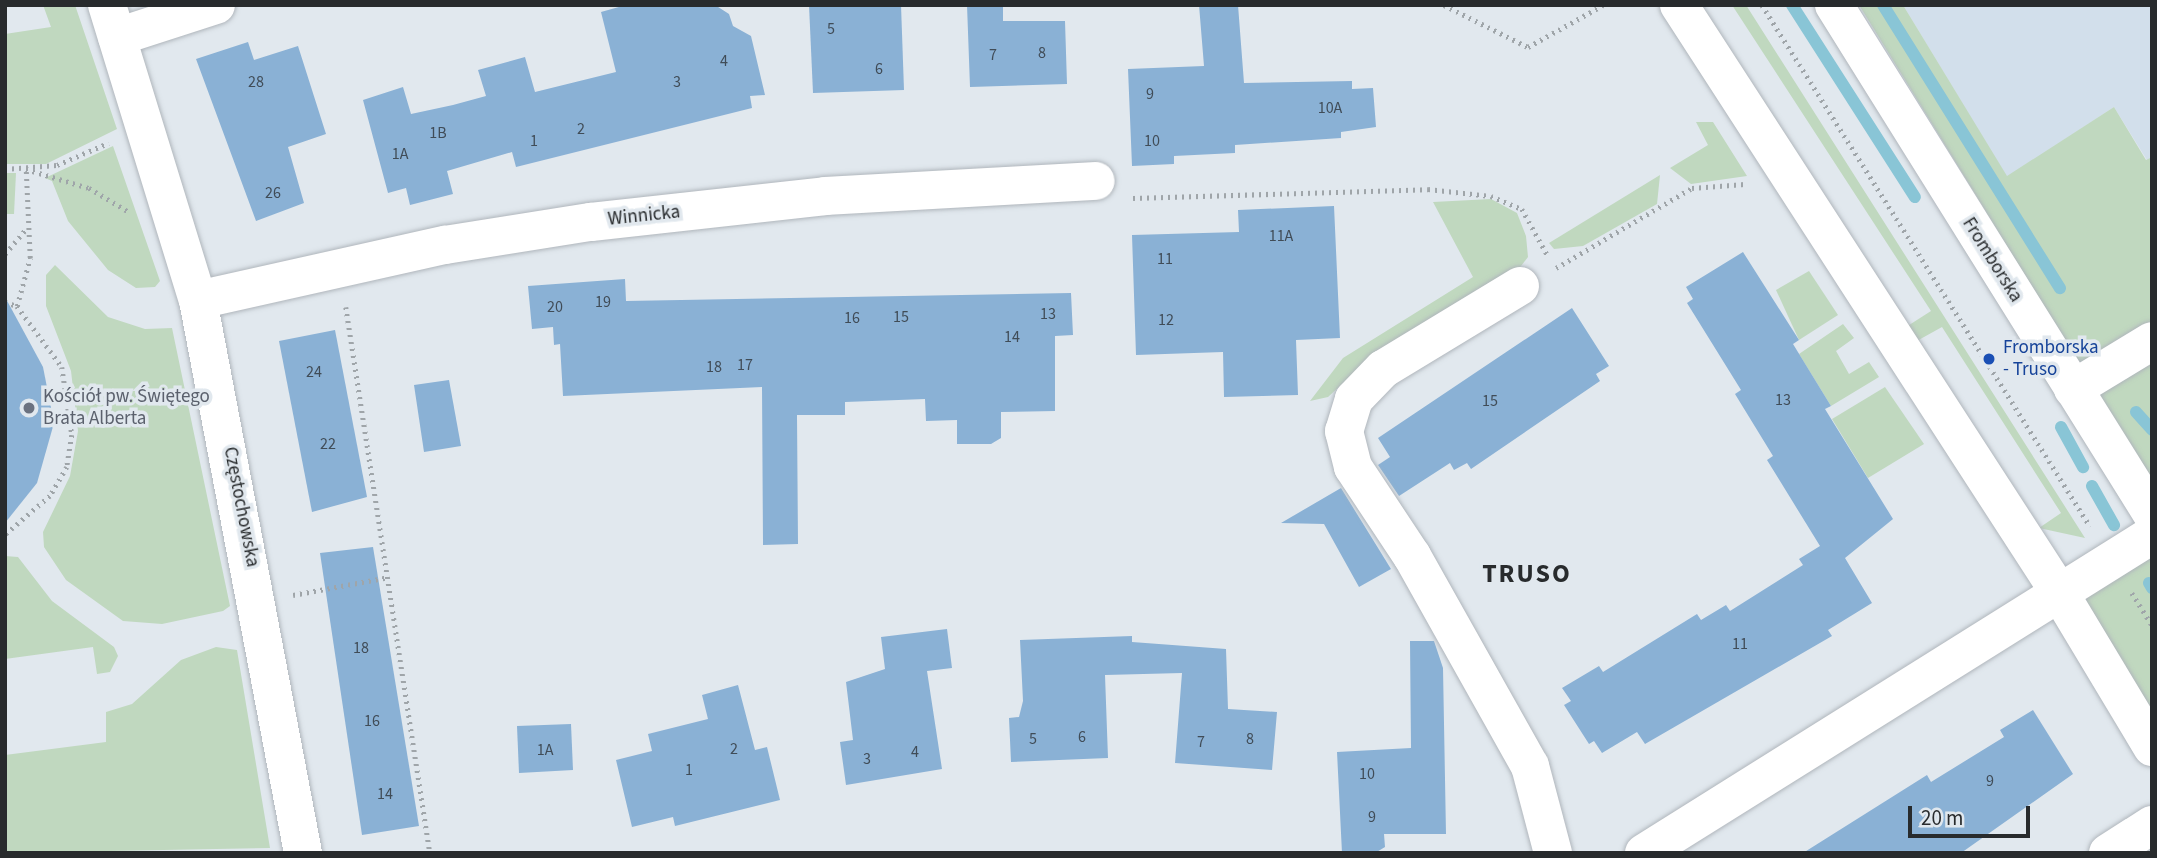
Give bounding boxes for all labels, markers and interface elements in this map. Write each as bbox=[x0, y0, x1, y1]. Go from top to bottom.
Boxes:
house number: 5 bbox=[827, 19, 835, 39]
house number: 8 bbox=[1038, 43, 1046, 63]
house number: 7 bbox=[989, 45, 997, 65]
house number: 4 bbox=[720, 51, 728, 71]
house number: 6 bbox=[875, 59, 883, 79]
house number: 28 bbox=[248, 72, 264, 92]
house number: 3 bbox=[673, 72, 681, 92]
house number: 9 bbox=[1146, 84, 1154, 104]
house number: 10A bbox=[1318, 98, 1342, 118]
house number: 2 bbox=[577, 119, 585, 139]
house number: 1B bbox=[429, 123, 447, 143]
house number: 1 bbox=[530, 131, 538, 151]
house number: 10 bbox=[1144, 131, 1160, 151]
house number: 1A bbox=[392, 144, 408, 164]
house number: 26 bbox=[265, 183, 281, 203]
street label: Winnicka bbox=[607, 201, 681, 231]
street label: Fromborska bbox=[1957, 213, 2027, 307]
house number: 11A bbox=[1269, 226, 1293, 246]
house number: 11 bbox=[1157, 249, 1173, 269]
house number: 19 bbox=[595, 292, 611, 312]
house number: 20 bbox=[547, 297, 563, 317]
house number: 13 bbox=[1040, 304, 1056, 324]
house number: 15 bbox=[893, 307, 909, 327]
house number: 16 bbox=[844, 308, 860, 328]
house number: 12 bbox=[1158, 310, 1174, 330]
house number: 14 bbox=[1004, 327, 1020, 347]
place label: Fromborska - Truso bbox=[2003, 337, 2099, 381]
marker: Fromborska - Truso bbox=[1981, 351, 1997, 367]
house number: 17 bbox=[737, 355, 753, 375]
house number: 18 bbox=[706, 357, 722, 377]
house number: 24 bbox=[306, 362, 322, 382]
place label: Kościół pw. Świętego Brata Alberta bbox=[43, 386, 210, 430]
house number: 13 bbox=[1775, 390, 1791, 410]
house number: 15 bbox=[1482, 391, 1498, 411]
marker: Kościół pw. Świętego Brata Alberta bbox=[21, 400, 37, 416]
house number: 22 bbox=[320, 434, 336, 454]
street label: Częstochowska bbox=[218, 445, 264, 569]
district label: TRUSO bbox=[1483, 558, 1571, 590]
house number: 11 bbox=[1732, 634, 1748, 654]
house number: 18 bbox=[353, 638, 369, 658]
house number: 16 bbox=[364, 711, 380, 731]
house number: 6 bbox=[1078, 727, 1086, 747]
house number: 5 bbox=[1029, 729, 1037, 749]
house number: 8 bbox=[1246, 729, 1254, 749]
house number: 7 bbox=[1197, 732, 1205, 752]
house number: 2 bbox=[730, 739, 738, 759]
house number: 1A bbox=[537, 740, 553, 760]
house number: 4 bbox=[911, 742, 919, 762]
house number: 3 bbox=[863, 749, 871, 769]
house number: 1 bbox=[685, 760, 693, 780]
house number: 10 bbox=[1359, 764, 1375, 784]
house number: 9 bbox=[1986, 771, 1994, 791]
house number: 14 bbox=[377, 784, 393, 804]
scale bar bbox=[1912, 792, 2035, 836]
text: 20 m bbox=[1921, 803, 1963, 833]
house number: 9 bbox=[1368, 807, 1376, 827]

